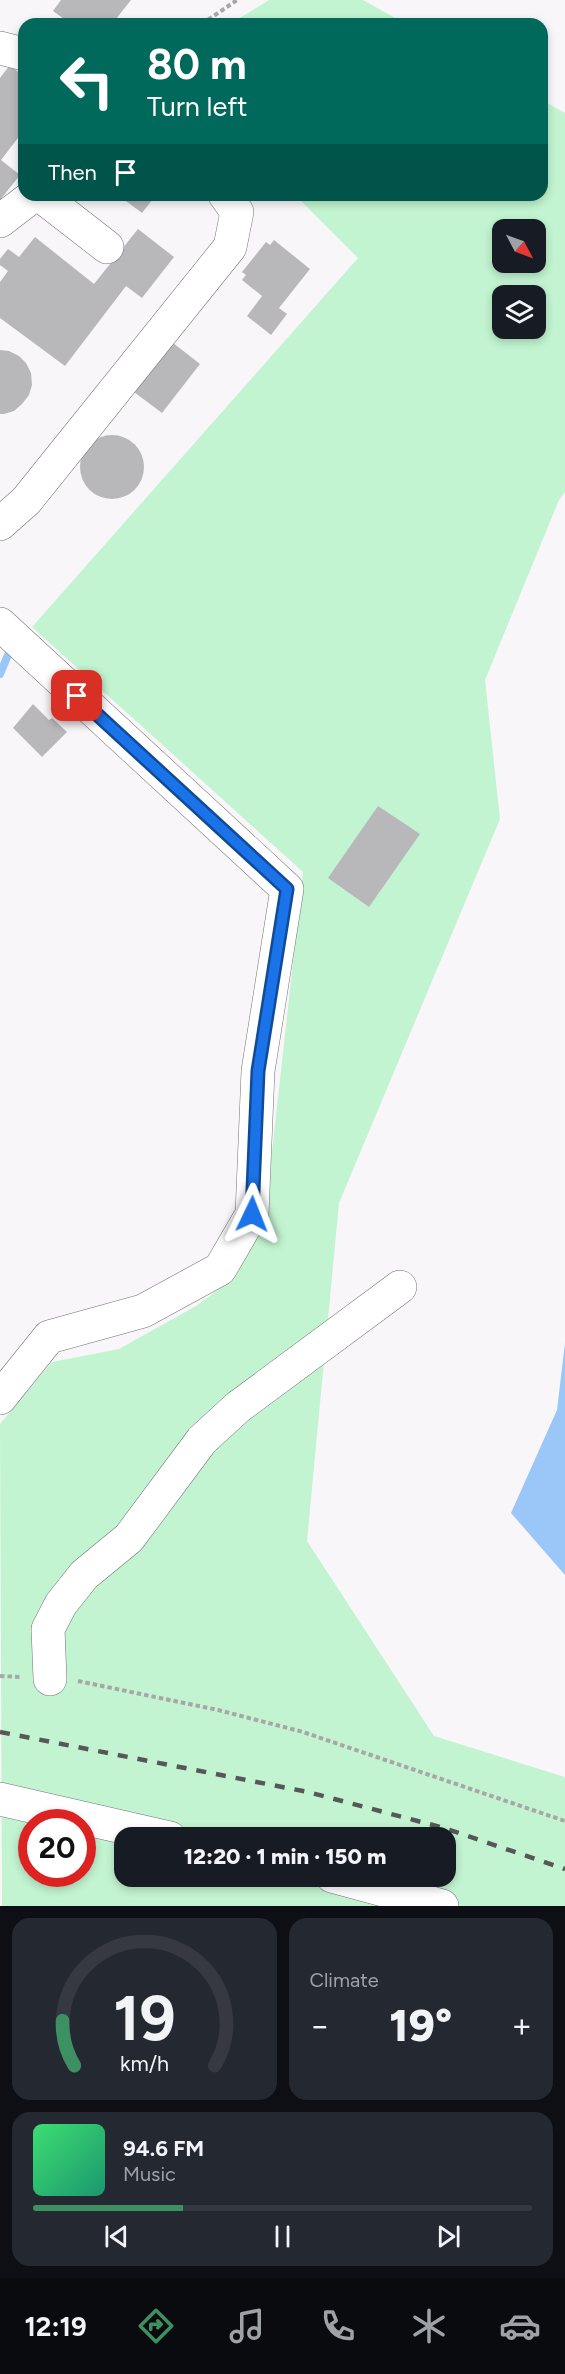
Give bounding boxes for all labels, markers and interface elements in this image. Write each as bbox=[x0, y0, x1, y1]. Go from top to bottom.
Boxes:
text: 80 m bbox=[147, 39, 247, 90]
icon: left bbox=[48, 42, 126, 120]
text: Turn left bbox=[147, 90, 247, 123]
icon: arrive bbox=[109, 156, 142, 189]
text: Then bbox=[48, 159, 97, 186]
north arrow bbox=[492, 219, 546, 273]
map controls bbox=[492, 219, 546, 339]
button: layers bbox=[492, 285, 546, 339]
pin bbox=[51, 670, 102, 721]
icon: arrive bbox=[60, 679, 93, 712]
position arrow bbox=[220, 1182, 284, 1246]
speed limit sign: 20 bbox=[18, 1809, 96, 1887]
text: 12:20 · 1 min · 150 m bbox=[184, 1843, 386, 1870]
text: Climate bbox=[310, 1968, 379, 1992]
text: 19 bbox=[113, 1981, 176, 2056]
text: 19° bbox=[389, 1998, 452, 2052]
text: − bbox=[310, 2006, 330, 2045]
text: + bbox=[511, 2006, 532, 2045]
text: km/h bbox=[120, 2051, 169, 2076]
text: 94.6 FM bbox=[123, 2135, 204, 2162]
text: Music bbox=[123, 2162, 176, 2186]
icon: previous bbox=[100, 2220, 133, 2253]
icon: pause bbox=[266, 2220, 299, 2253]
icon: next bbox=[432, 2220, 465, 2253]
icon: directions bbox=[135, 2305, 177, 2347]
icon: music bbox=[226, 2305, 268, 2347]
icon: phone bbox=[317, 2305, 359, 2347]
icon: climate bbox=[408, 2305, 450, 2347]
icon: car bbox=[499, 2305, 541, 2347]
text: 12:19 bbox=[24, 2310, 87, 2343]

